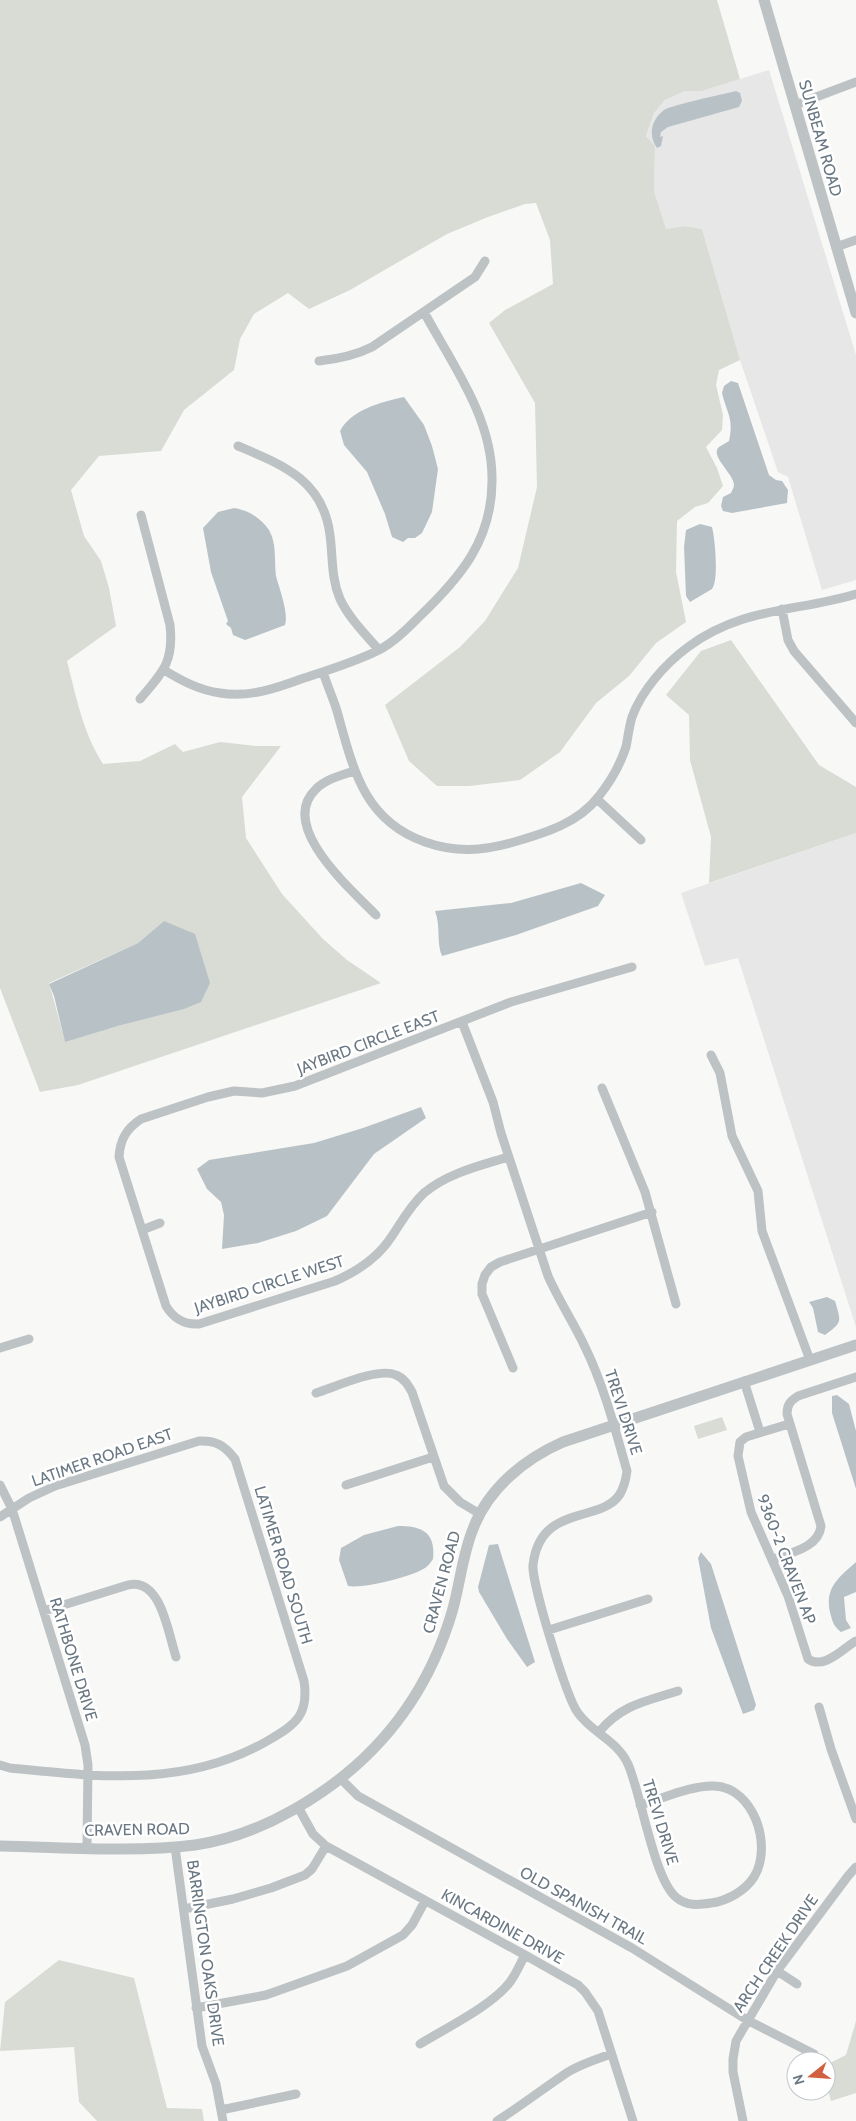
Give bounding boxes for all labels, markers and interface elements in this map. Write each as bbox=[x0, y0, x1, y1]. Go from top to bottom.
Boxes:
street label: SUNBEAM ROAD bbox=[795, 78, 846, 199]
street label: JAYBIRD CIRCLE EAST bbox=[293, 1006, 443, 1079]
street label: JAYBIRD CIRCLE WEST bbox=[191, 1251, 347, 1318]
street label: TREVI DRIVE bbox=[601, 1367, 646, 1457]
street label: LATIMER ROAD EAST bbox=[29, 1424, 176, 1491]
street label: LATIMER ROAD SOUTH bbox=[250, 1484, 317, 1647]
street label: 9360-2 CRAVEN AP bbox=[753, 1492, 820, 1627]
street label: CRAVEN ROAD bbox=[419, 1529, 464, 1635]
street label: RATHBONE DRIVE bbox=[46, 1595, 101, 1723]
street label: TREVI DRIVE bbox=[639, 1777, 683, 1867]
street label: CRAVEN ROAD bbox=[84, 1819, 190, 1840]
street label: BARRINGTON OAKS DRIVE bbox=[183, 1859, 228, 2048]
street label: OLD SPANISH TRAIL bbox=[517, 1862, 651, 1948]
street label: KINCARDINE DRIVE bbox=[438, 1885, 567, 1968]
street label: ARCH CREEK DRIVE bbox=[729, 1891, 822, 2016]
north arrow bbox=[786, 2051, 836, 2101]
text: N bbox=[789, 2072, 809, 2087]

